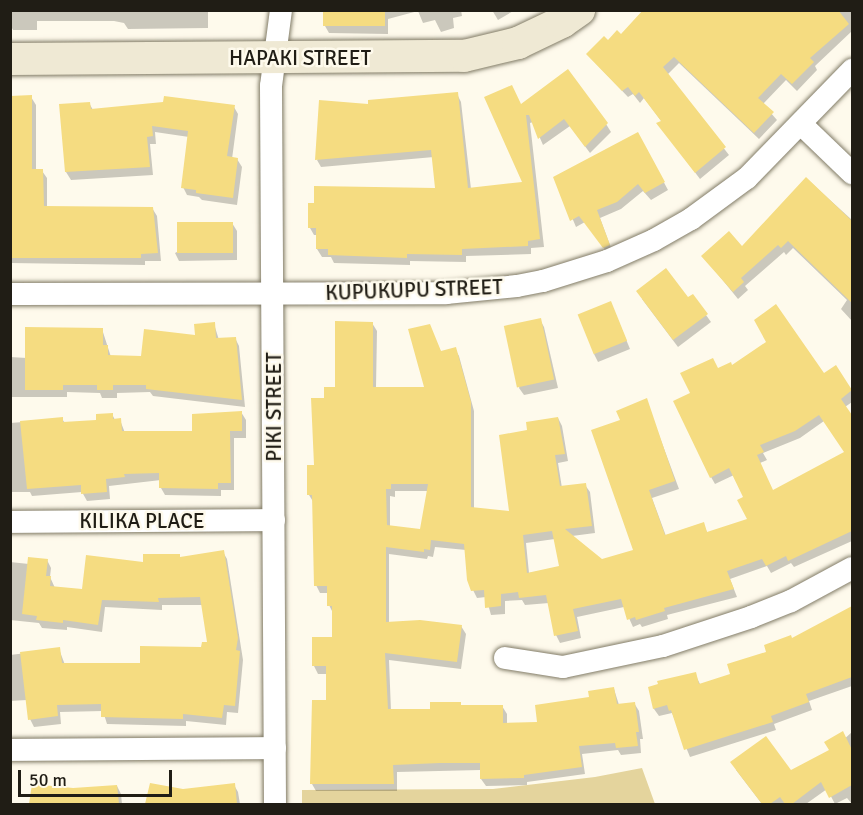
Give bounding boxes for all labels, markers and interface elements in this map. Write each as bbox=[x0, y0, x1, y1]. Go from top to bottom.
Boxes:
street label: HAPAKI STREET bbox=[229, 45, 371, 71]
street label: KUPUKUPU STREET bbox=[325, 274, 503, 306]
street label: PIKI STREET bbox=[261, 352, 287, 462]
street label: KILIKA PLACE bbox=[79, 508, 205, 534]
scale bar bbox=[21, 758, 176, 796]
text: 50 m bbox=[29, 769, 67, 791]

